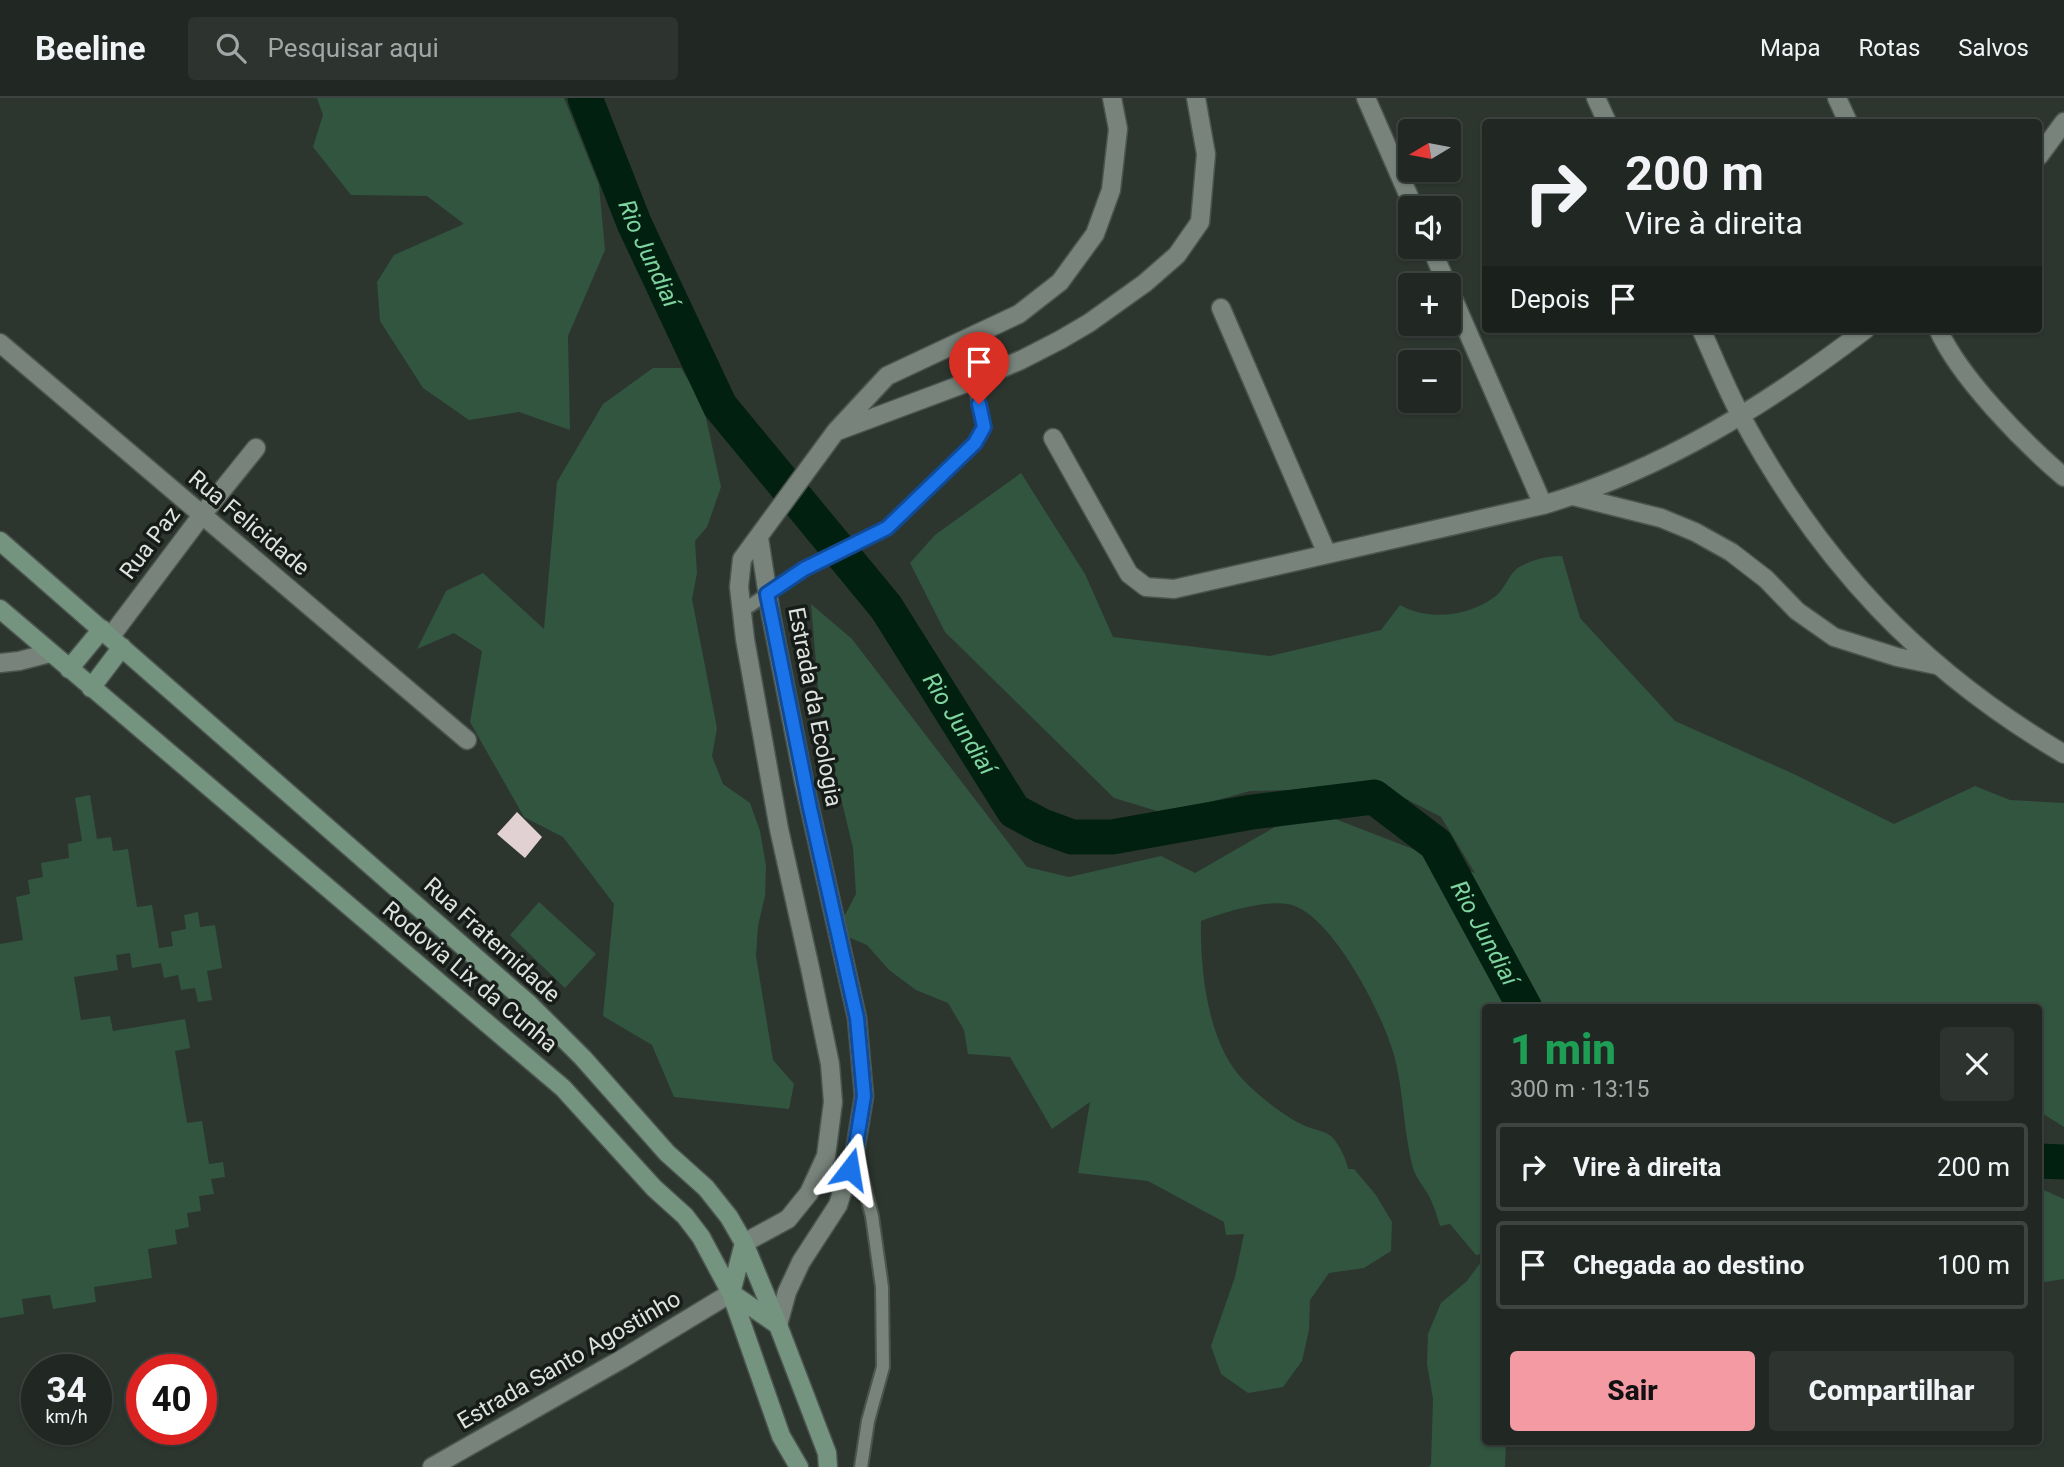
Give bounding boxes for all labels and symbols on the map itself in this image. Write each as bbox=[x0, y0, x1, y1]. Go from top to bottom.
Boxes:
north arrow bbox=[1398, 119, 1461, 182]
water label: Rio Jundiaí bbox=[612, 196, 687, 314]
pin bbox=[949, 332, 1009, 404]
street label: Rua Felicidade bbox=[183, 465, 315, 581]
street label: Rua Paz bbox=[114, 502, 186, 584]
street label: Estrada da Ecologia bbox=[782, 605, 848, 809]
water label: Rio Jundiaí bbox=[917, 668, 1003, 783]
street label: Rua Fraternidade bbox=[418, 872, 566, 1008]
water label: Rio Jundiaí bbox=[1445, 876, 1526, 993]
street label: Rodovia Lix da Cunha bbox=[377, 896, 563, 1058]
position arrow bbox=[813, 1132, 887, 1206]
street label: Estrada Santo Agostinho bbox=[453, 1285, 685, 1435]
speed limit sign: 40 bbox=[126, 1354, 217, 1445]

